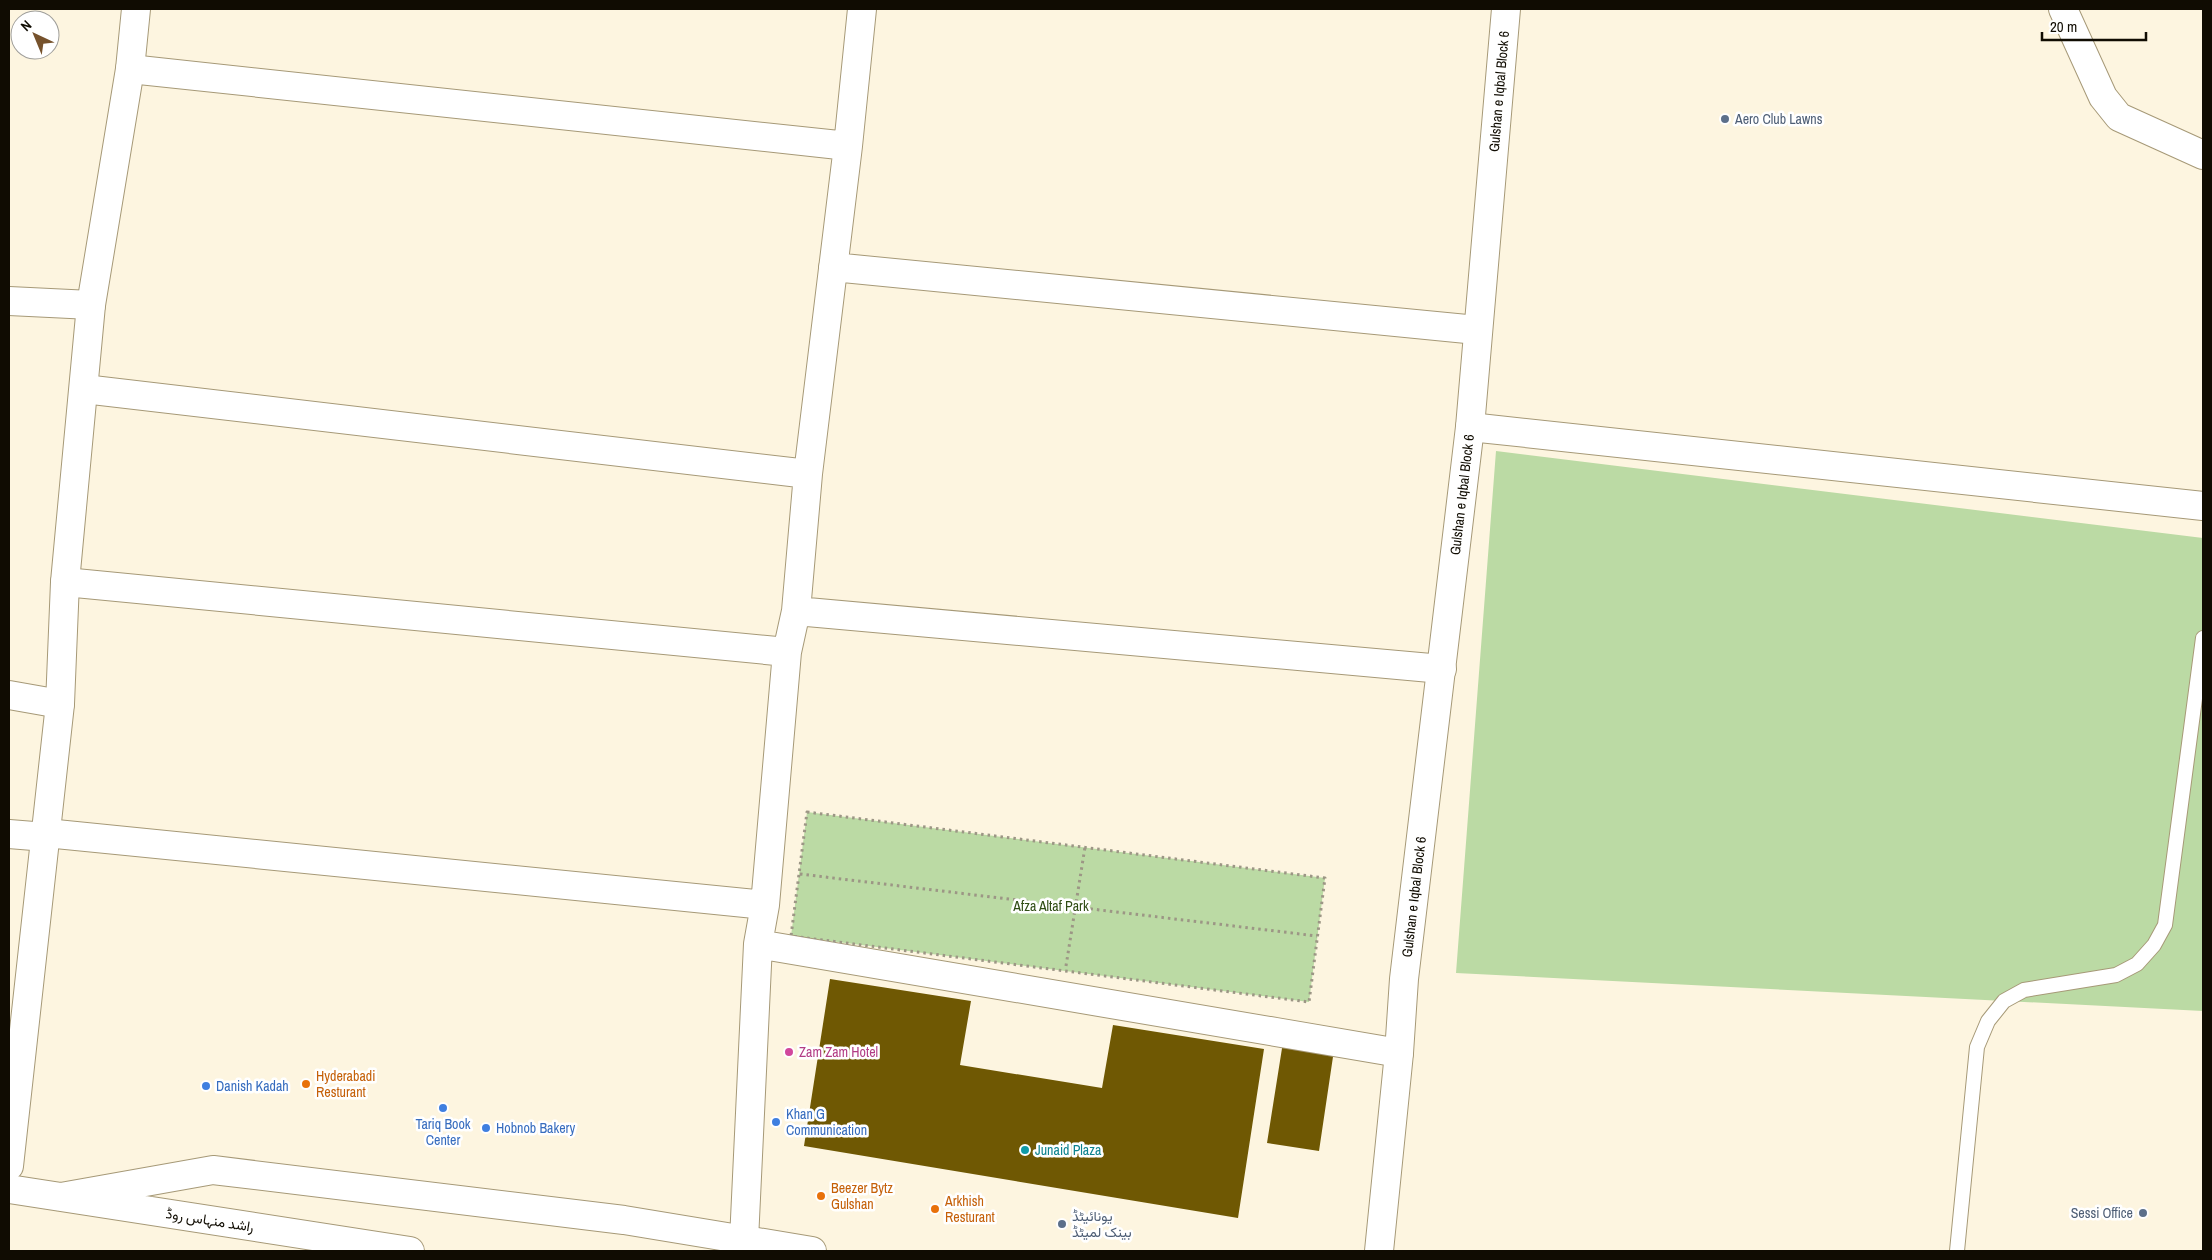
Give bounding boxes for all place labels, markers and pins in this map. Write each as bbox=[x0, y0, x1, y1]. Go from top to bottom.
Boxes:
place label: Aero Club Lawns bbox=[1734, 110, 1823, 128]
marker: Aero Club Lawns bbox=[1719, 113, 1731, 125]
place label: Zam Zam Hotel bbox=[799, 1043, 878, 1061]
marker: Zam Zam Hotel bbox=[783, 1046, 795, 1058]
place label: Hyderabadi Resturant bbox=[316, 1067, 375, 1101]
place label: Danish Kadah bbox=[216, 1077, 289, 1095]
marker: Hyderabadi Resturant bbox=[300, 1078, 312, 1090]
marker: Danish Kadah bbox=[200, 1080, 212, 1092]
marker: Tariq Book Center bbox=[437, 1102, 449, 1114]
place label: Khan G Communication bbox=[786, 1105, 867, 1139]
place label: Tariq Book Center bbox=[415, 1115, 471, 1149]
marker: Khan G Communication bbox=[770, 1116, 782, 1128]
place label: Hobnob Bakery bbox=[496, 1119, 575, 1137]
marker: Hobnob Bakery bbox=[480, 1122, 492, 1134]
place label: Junaid Plaza bbox=[1035, 1141, 1102, 1159]
marker: Junaid Plaza bbox=[1019, 1144, 1031, 1156]
place label: Beezer Bytz Gulshan bbox=[831, 1179, 893, 1213]
marker: Beezer Bytz Gulshan bbox=[815, 1190, 827, 1202]
place label: Arkhish Resturant bbox=[944, 1192, 995, 1226]
marker: Arkhish Resturant bbox=[929, 1203, 941, 1215]
place label: Sessi Office bbox=[2071, 1204, 2133, 1222]
place label: یونائیٹڈ بینک لمیٹڈ bbox=[1072, 1207, 1132, 1241]
marker: Sessi Office bbox=[2137, 1207, 2149, 1219]
marker: یونائیٹڈ بینک لمیٹڈ bbox=[1056, 1218, 1068, 1230]

